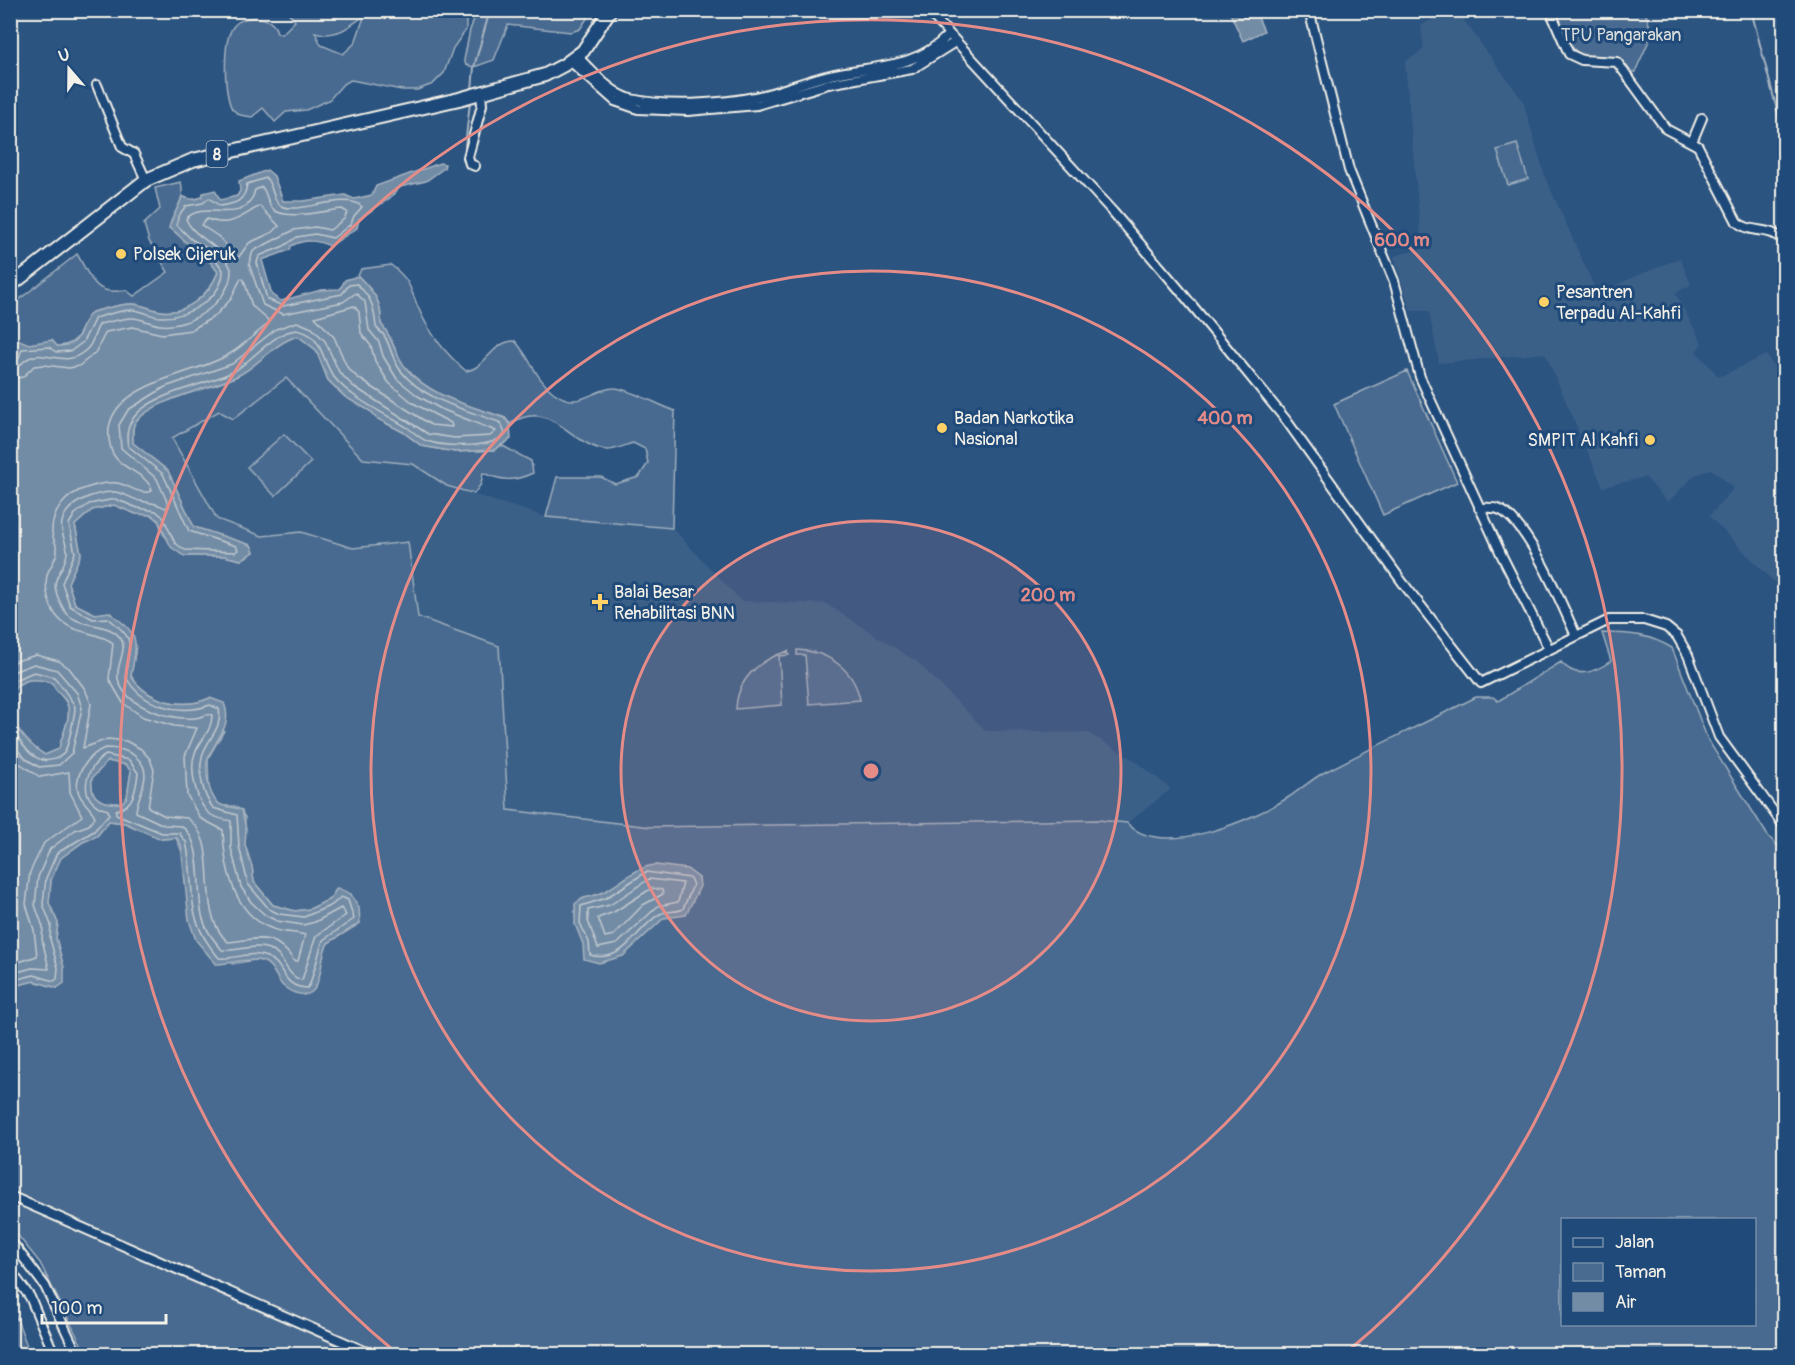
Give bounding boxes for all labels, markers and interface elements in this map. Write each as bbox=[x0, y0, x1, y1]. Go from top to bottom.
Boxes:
park label: TPU Pangarakan bbox=[1561, 24, 1681, 47]
north arrow bbox=[39, 39, 99, 99]
text: U bbox=[56, 44, 73, 67]
road number: 8 bbox=[206, 141, 228, 167]
text: 600 m bbox=[1375, 229, 1429, 252]
place label: Polsek Cijeruk bbox=[133, 243, 236, 266]
marker: Polsek Cijeruk bbox=[114, 247, 128, 261]
place label: Pesantren Terpadu Al-Kahfi bbox=[1556, 281, 1681, 325]
marker: Pesantren Terpadu Al-Kahfi bbox=[1537, 295, 1551, 309]
place label: Badan Narkotika Nasional bbox=[954, 407, 1074, 451]
text: 400 m bbox=[1198, 407, 1252, 430]
marker: Badan Narkotika Nasional bbox=[935, 421, 949, 435]
place label: SMPIT Al Kahfi bbox=[1528, 429, 1638, 452]
marker: SMPIT Al Kahfi bbox=[1643, 433, 1657, 447]
place label: Balai Besar Rehabilitasi BNN bbox=[614, 581, 735, 625]
text: 200 m bbox=[1021, 584, 1075, 607]
marker: Balai Besar Rehabilitasi BNN bbox=[591, 593, 609, 611]
centre of rings bbox=[861, 761, 881, 781]
legend bbox=[1561, 1218, 1756, 1326]
text: Jalan bbox=[1615, 1231, 1654, 1254]
text: Taman bbox=[1615, 1261, 1666, 1284]
scale bar bbox=[42, 1287, 166, 1325]
text: Air bbox=[1615, 1291, 1637, 1314]
text: 100 m bbox=[51, 1297, 103, 1320]

